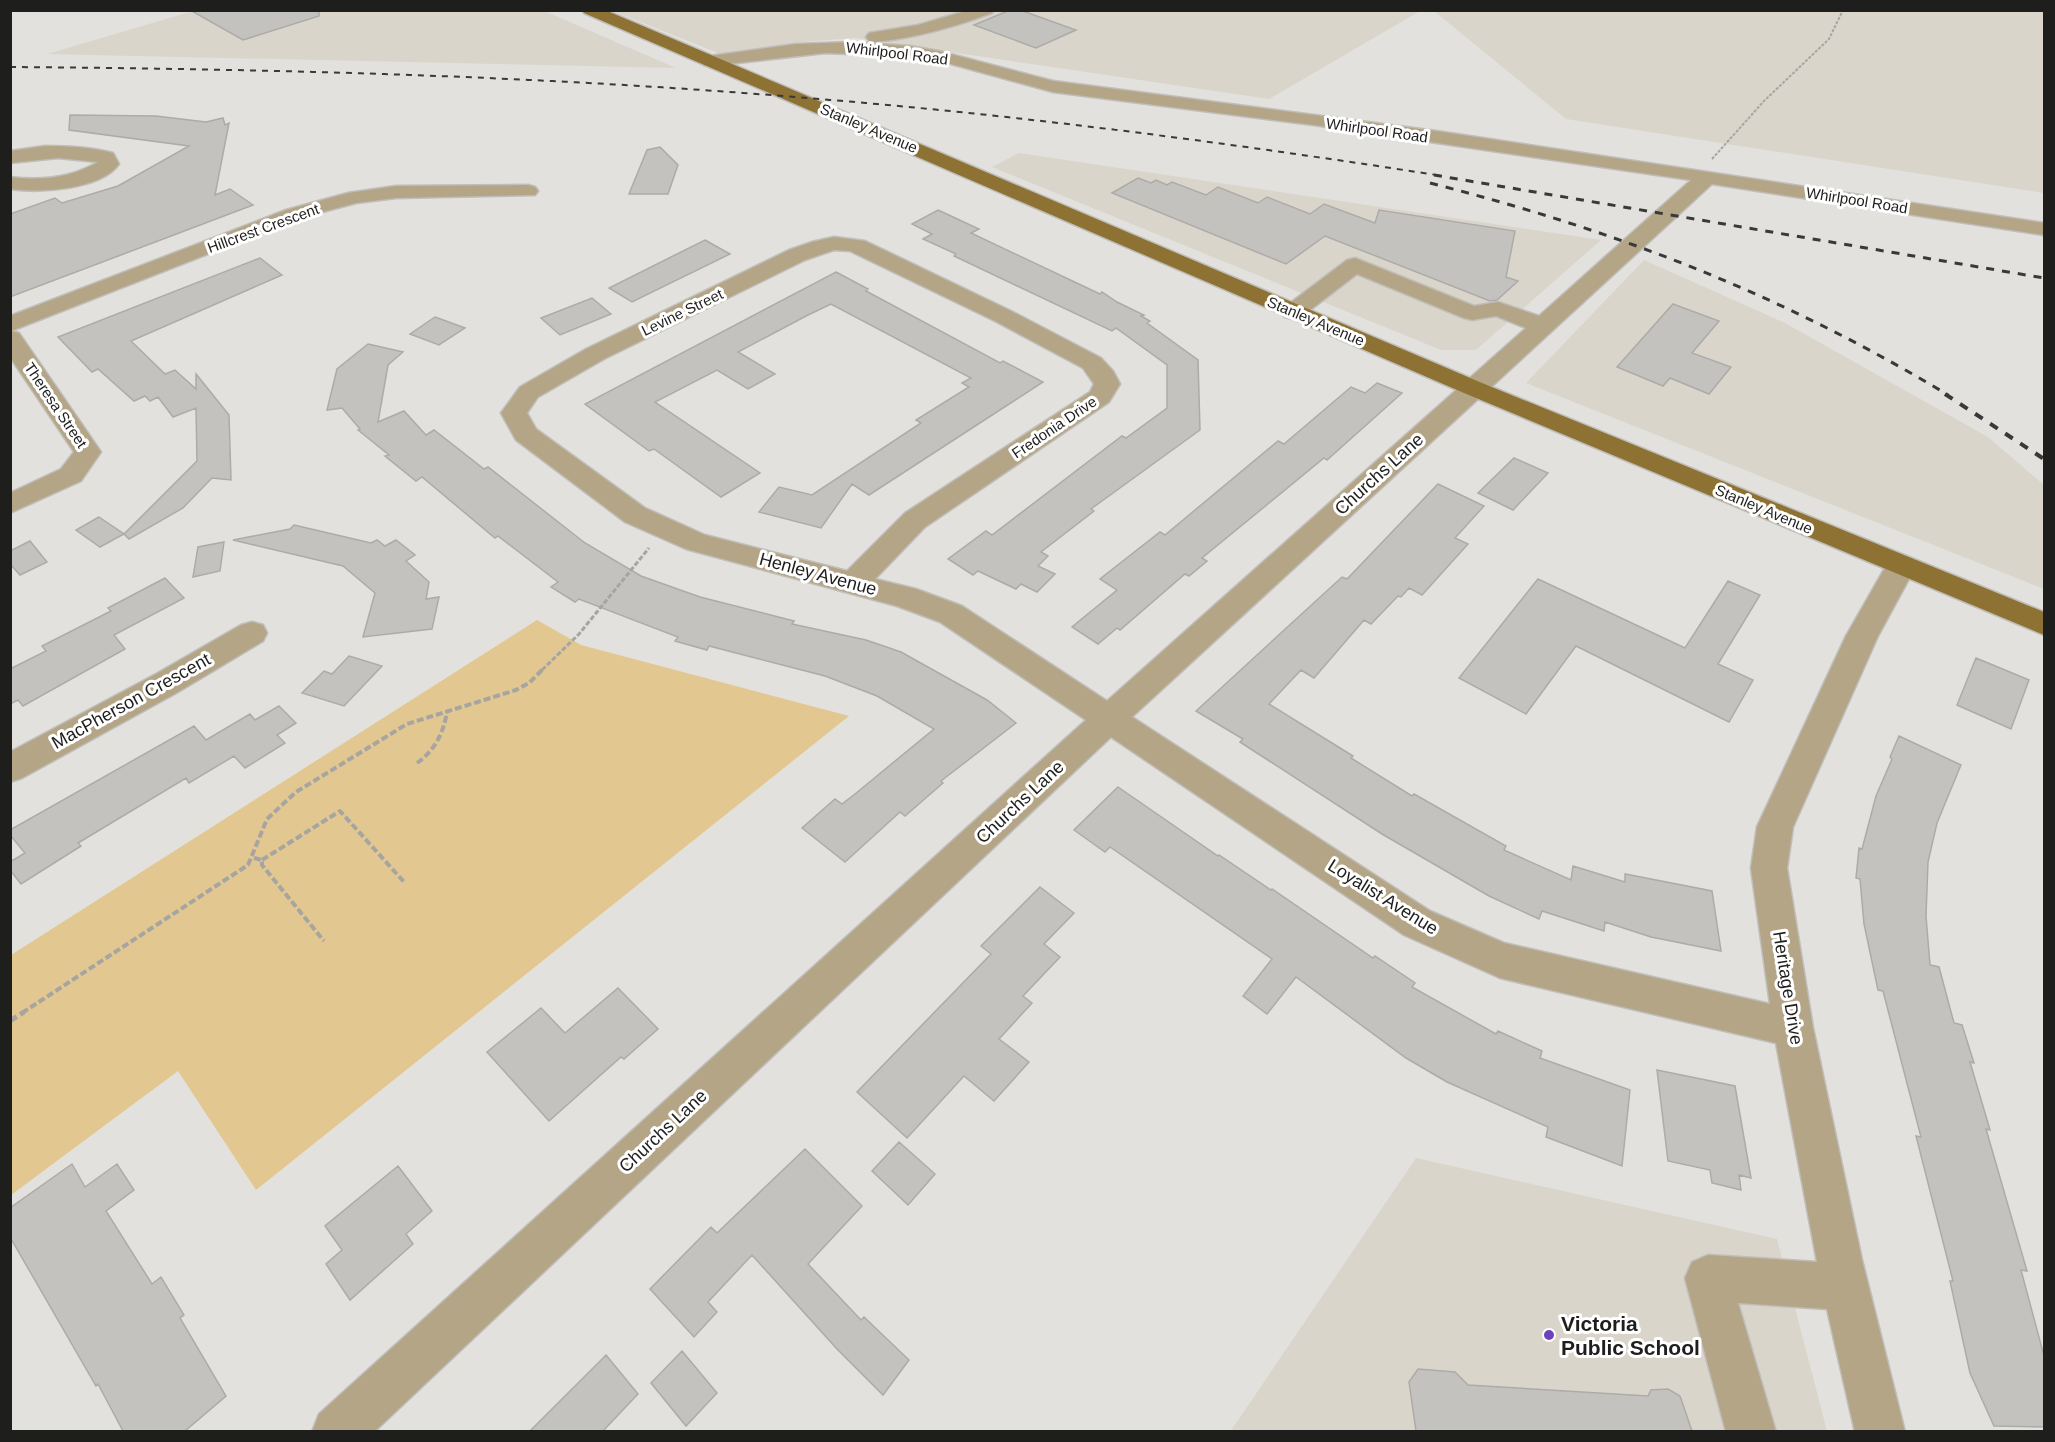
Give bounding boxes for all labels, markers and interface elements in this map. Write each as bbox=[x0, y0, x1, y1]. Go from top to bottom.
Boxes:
street label: Whirlpool Road bbox=[845, 38, 949, 68]
street label: Stanley Avenue bbox=[818, 100, 920, 156]
street label: Whirlpool Road bbox=[1325, 114, 1429, 146]
street label: Whirlpool Road bbox=[1805, 184, 1909, 216]
street label: Hillcrest Crescent bbox=[205, 200, 322, 256]
street label: Levine Street bbox=[639, 285, 726, 339]
street label: Stanley Avenue bbox=[1265, 293, 1367, 349]
street label: Theresa Street bbox=[21, 359, 91, 452]
street label: Fredonia Drive bbox=[1008, 392, 1100, 462]
street label: Churchs Lane bbox=[1331, 429, 1427, 519]
street label: Stanley Avenue bbox=[1713, 481, 1815, 537]
street label: Henley Avenue bbox=[757, 549, 879, 599]
street label: MacPherson Crescent bbox=[48, 649, 214, 753]
street label: Churchs Lane bbox=[972, 756, 1068, 848]
street label: Loyalist Avenue bbox=[1324, 855, 1442, 939]
street label: Heritage Drive bbox=[1769, 930, 1807, 1046]
street label: Churchs Lane bbox=[615, 1085, 711, 1177]
place label: Victoria Public School bbox=[1561, 1312, 1700, 1359]
marker: Victoria Public School bbox=[1542, 1328, 1556, 1342]

